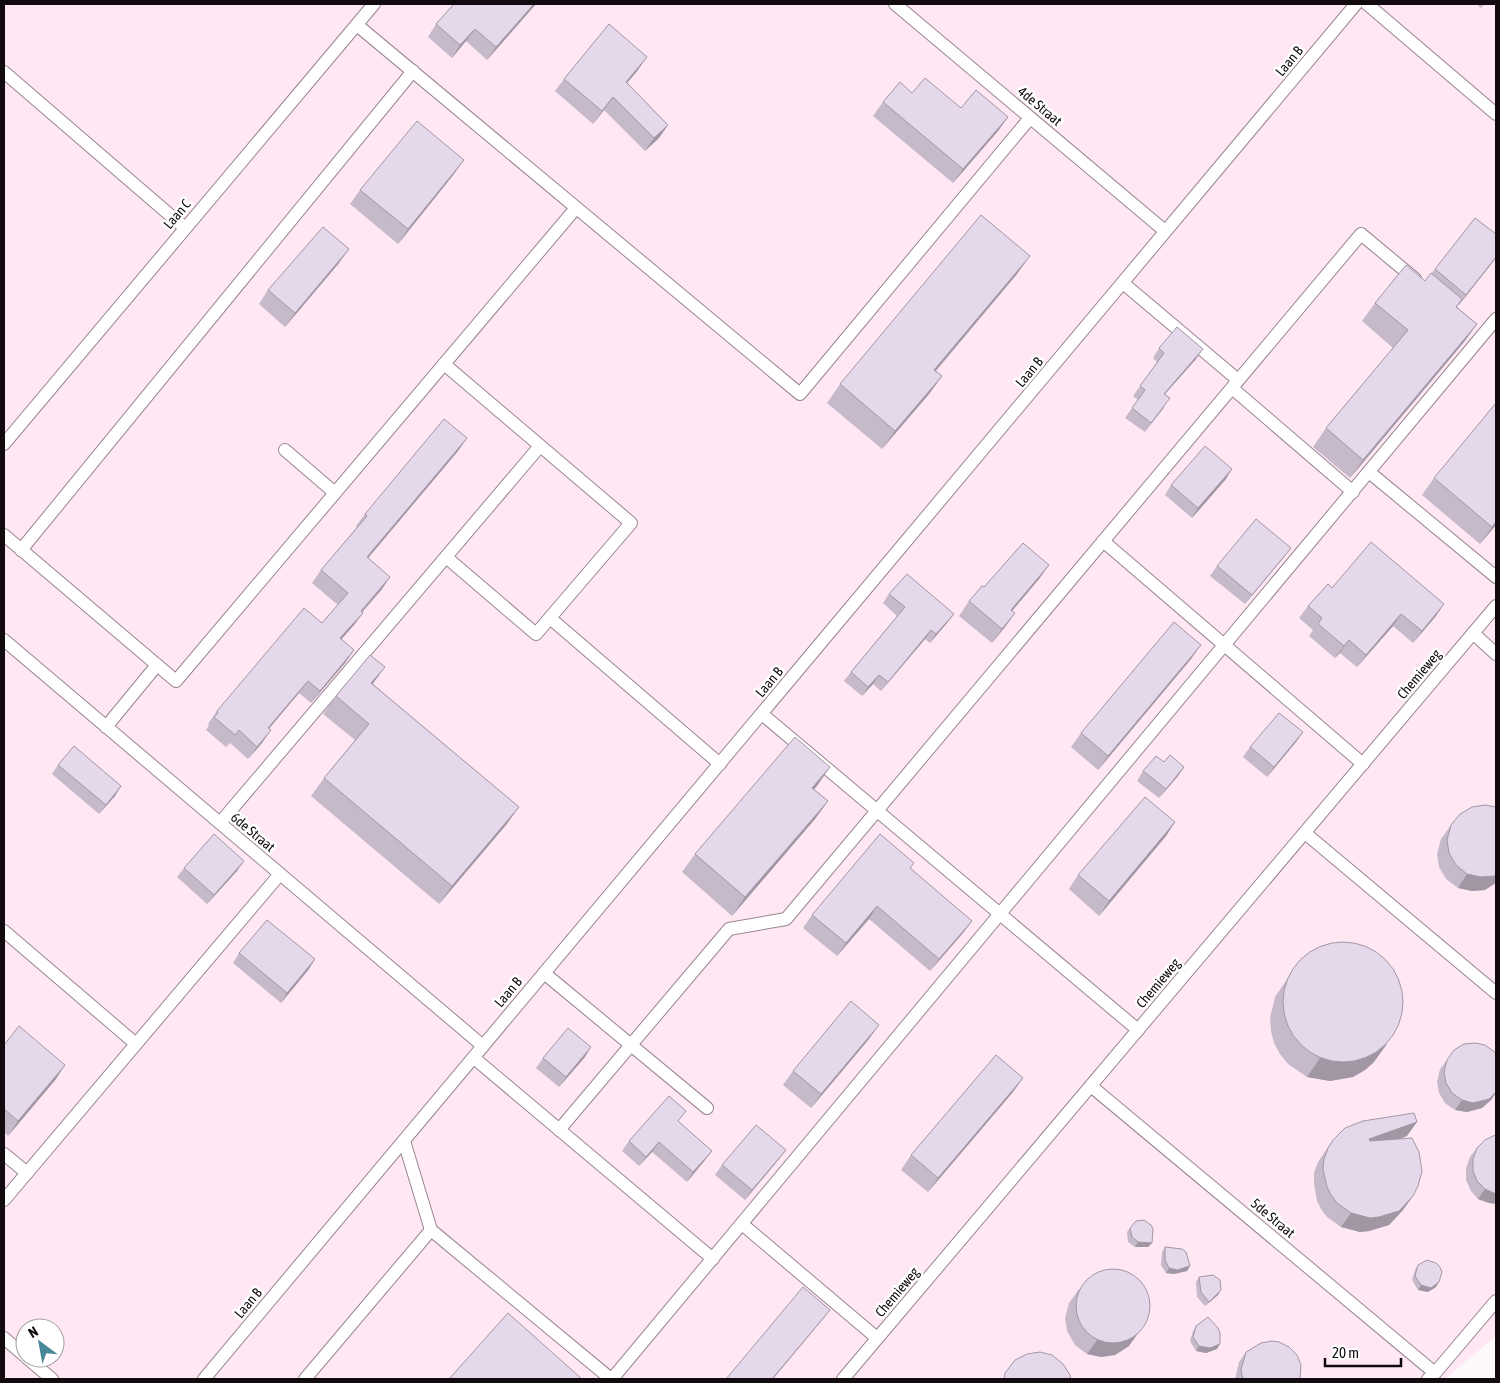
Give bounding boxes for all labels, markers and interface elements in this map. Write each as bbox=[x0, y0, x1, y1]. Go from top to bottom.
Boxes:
street label: Laan B bbox=[1272, 43, 1306, 79]
street label: 4de Straat bbox=[1015, 83, 1065, 129]
street label: Laan C bbox=[160, 196, 194, 232]
street label: Laan B bbox=[1012, 354, 1046, 390]
street label: Chemieweg bbox=[1394, 646, 1444, 702]
street label: Laan B bbox=[752, 664, 786, 700]
street label: 6de Straat bbox=[228, 809, 278, 855]
street label: Chemieweg bbox=[1133, 955, 1183, 1011]
street label: Laan B bbox=[491, 974, 525, 1010]
street label: 5de Straat bbox=[1248, 1195, 1298, 1241]
street label: Chemieweg bbox=[872, 1264, 922, 1320]
street label: Laan B bbox=[231, 1285, 265, 1321]
north arrow bbox=[15, 1318, 65, 1368]
text: N bbox=[25, 1323, 41, 1341]
scale bar bbox=[1325, 1336, 1401, 1368]
text: 20 m bbox=[1332, 1344, 1359, 1361]

